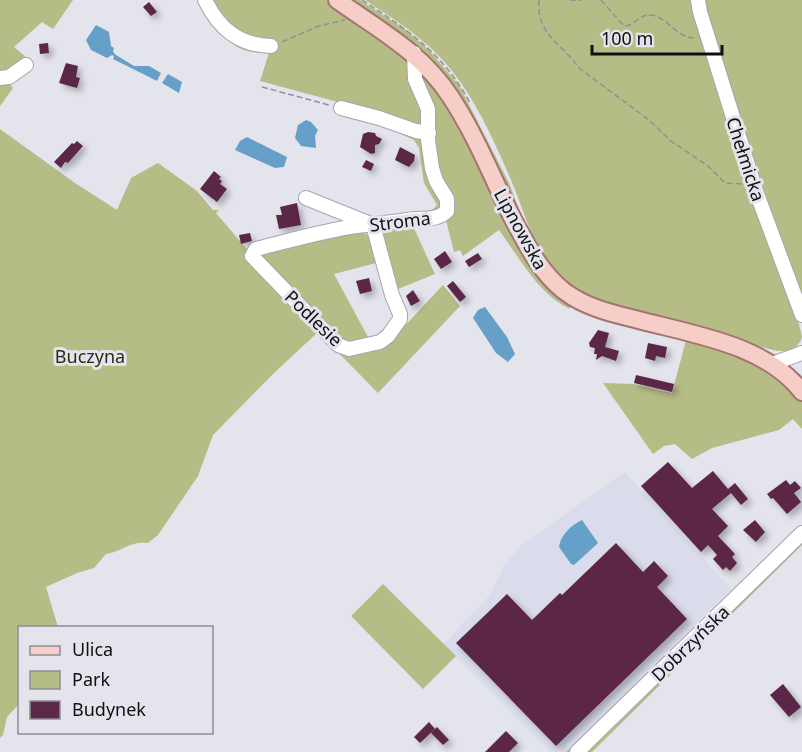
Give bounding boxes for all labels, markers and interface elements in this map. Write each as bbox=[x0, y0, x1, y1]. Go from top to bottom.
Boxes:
scale bar bbox=[592, 18, 722, 56]
text: 100 m bbox=[601, 26, 653, 50]
street label: Chełmicka bbox=[721, 114, 771, 204]
street label: Lipnowska bbox=[489, 184, 553, 274]
street label: Stroma bbox=[368, 205, 432, 237]
street label: Podlesie bbox=[280, 285, 348, 351]
park label: Buczyna bbox=[55, 344, 125, 368]
street label: Dobrzyńska bbox=[646, 600, 734, 686]
legend bbox=[18, 626, 213, 734]
text: Ulica bbox=[72, 637, 113, 661]
text: Park bbox=[72, 667, 110, 691]
text: Budynek bbox=[72, 697, 146, 721]

